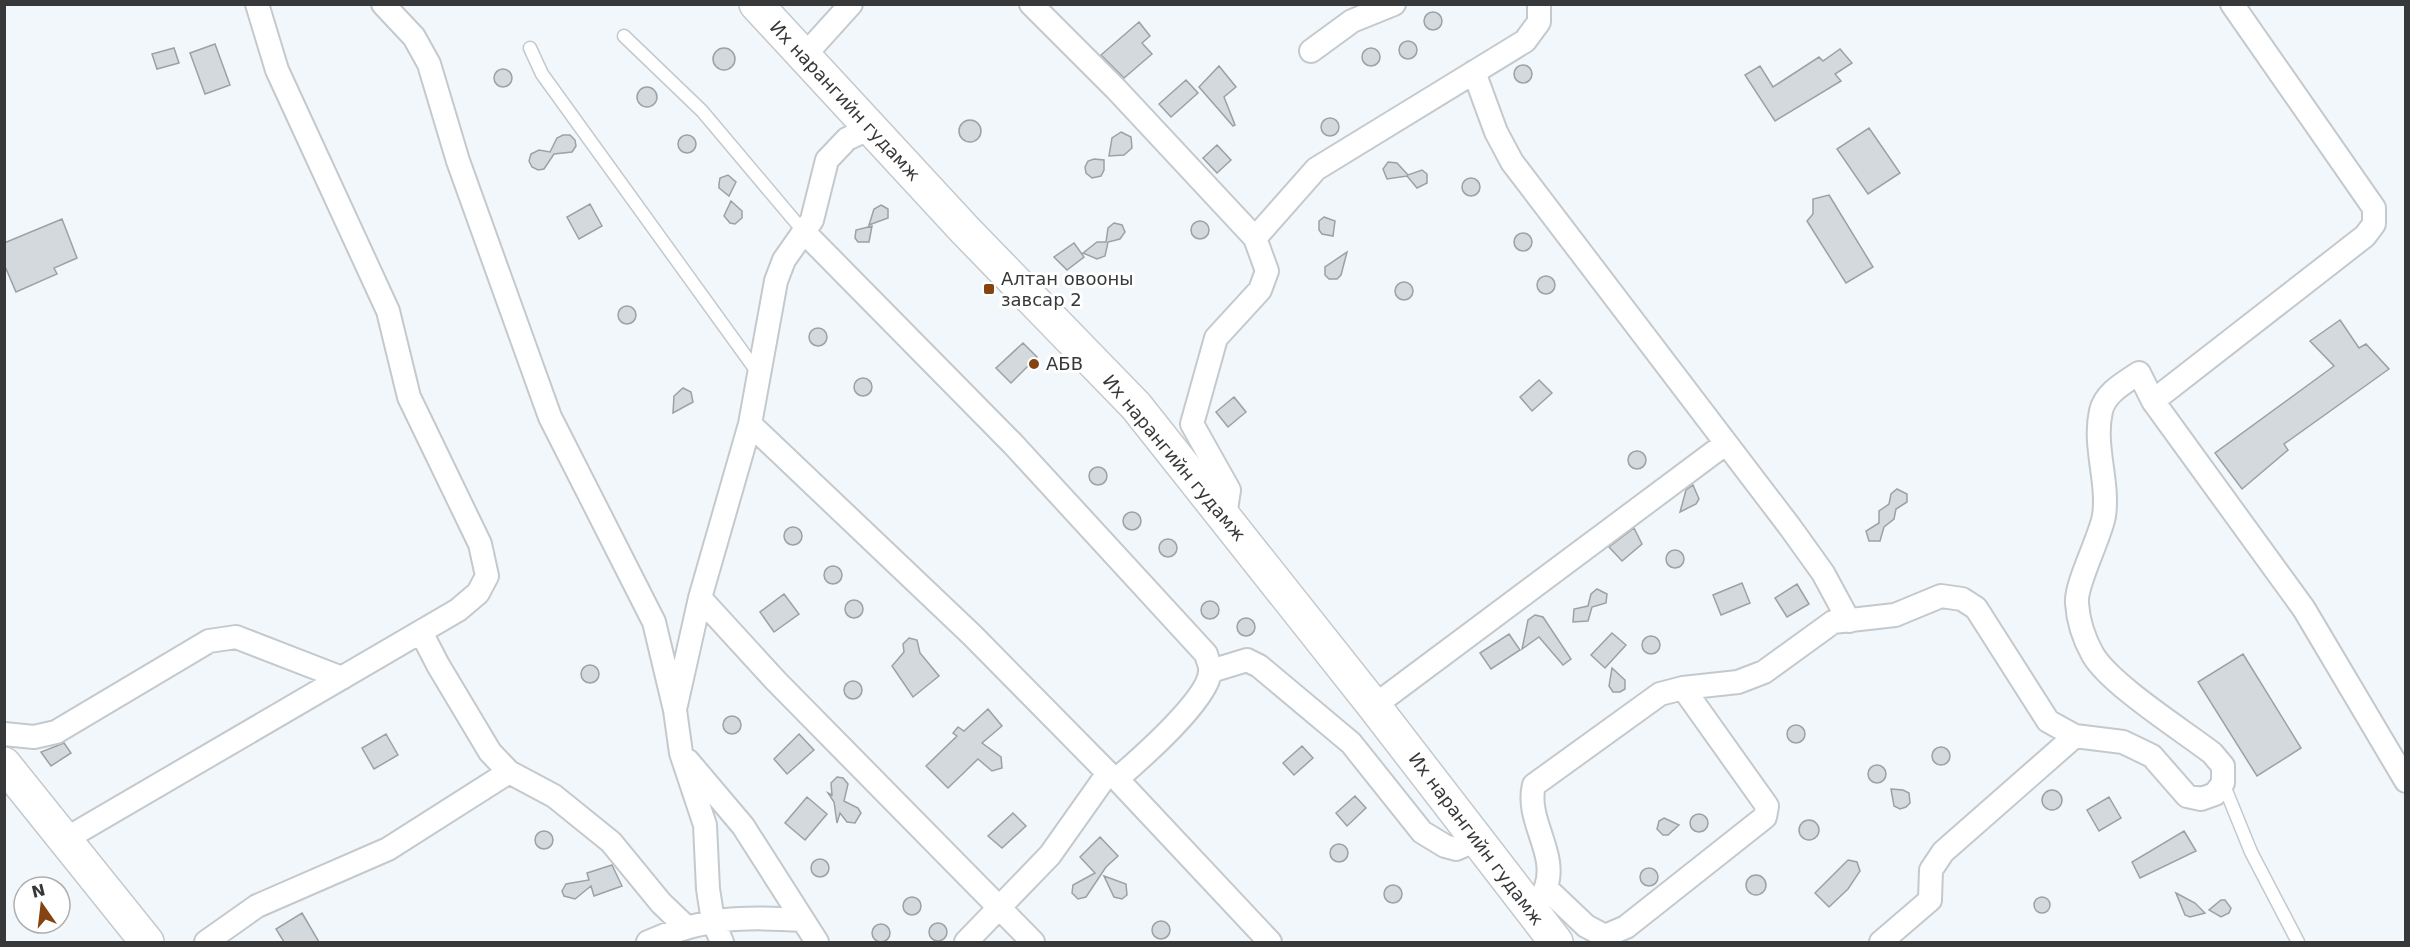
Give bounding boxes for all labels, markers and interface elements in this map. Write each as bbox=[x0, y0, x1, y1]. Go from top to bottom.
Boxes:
street label: Их нарангийн гудамж bbox=[766, 16, 925, 185]
place label: Алтан овооны завсар 2 bbox=[1001, 268, 1133, 310]
marker: Алтан овооны завсар 2 bbox=[982, 282, 996, 296]
place label: АБВ bbox=[1046, 353, 1083, 374]
marker: АБВ bbox=[1027, 357, 1041, 371]
street label: Их нарангийн гудамж bbox=[1099, 370, 1250, 545]
street label: Их нарангийн гудамж bbox=[1405, 748, 1548, 929]
north arrow bbox=[12, 875, 72, 935]
text: N bbox=[30, 880, 47, 902]

